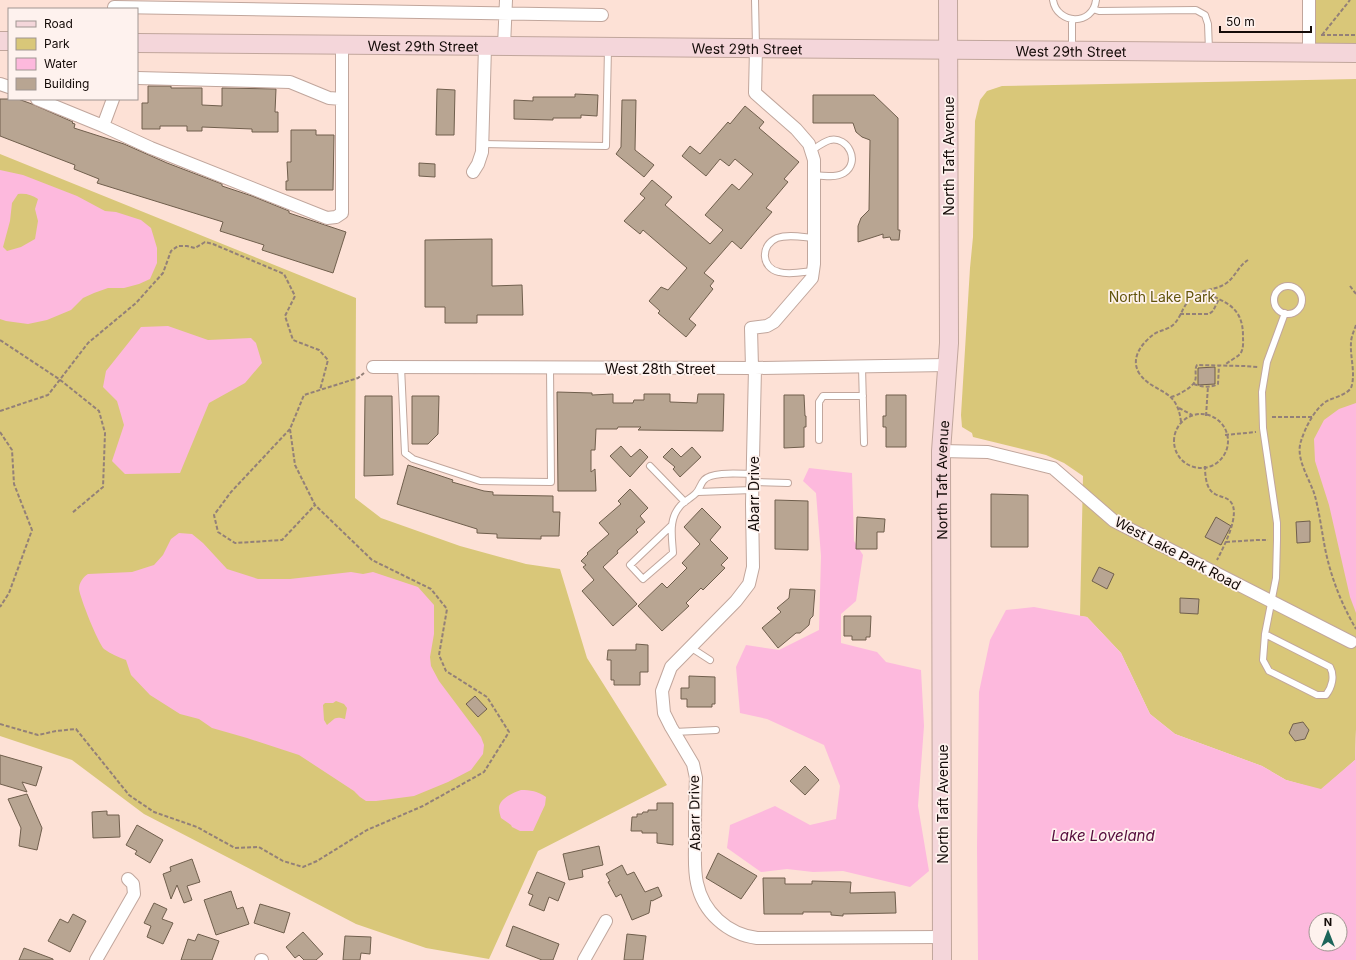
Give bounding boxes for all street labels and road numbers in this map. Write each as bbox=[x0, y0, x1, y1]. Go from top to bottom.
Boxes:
street label: West 29th Street bbox=[367, 36, 479, 54]
street label: West 29th Street bbox=[691, 39, 803, 57]
street label: West 29th Street bbox=[1015, 42, 1127, 60]
street label: North Taft Avenue bbox=[940, 96, 957, 216]
street label: West 28th Street bbox=[605, 360, 716, 377]
street label: North Taft Avenue bbox=[932, 420, 952, 540]
street label: Abarr Drive bbox=[745, 456, 762, 532]
street label: West Lake Park Road bbox=[1112, 513, 1244, 593]
street label: North Taft Avenue bbox=[934, 744, 951, 864]
street label: Abarr Drive bbox=[685, 775, 703, 851]

